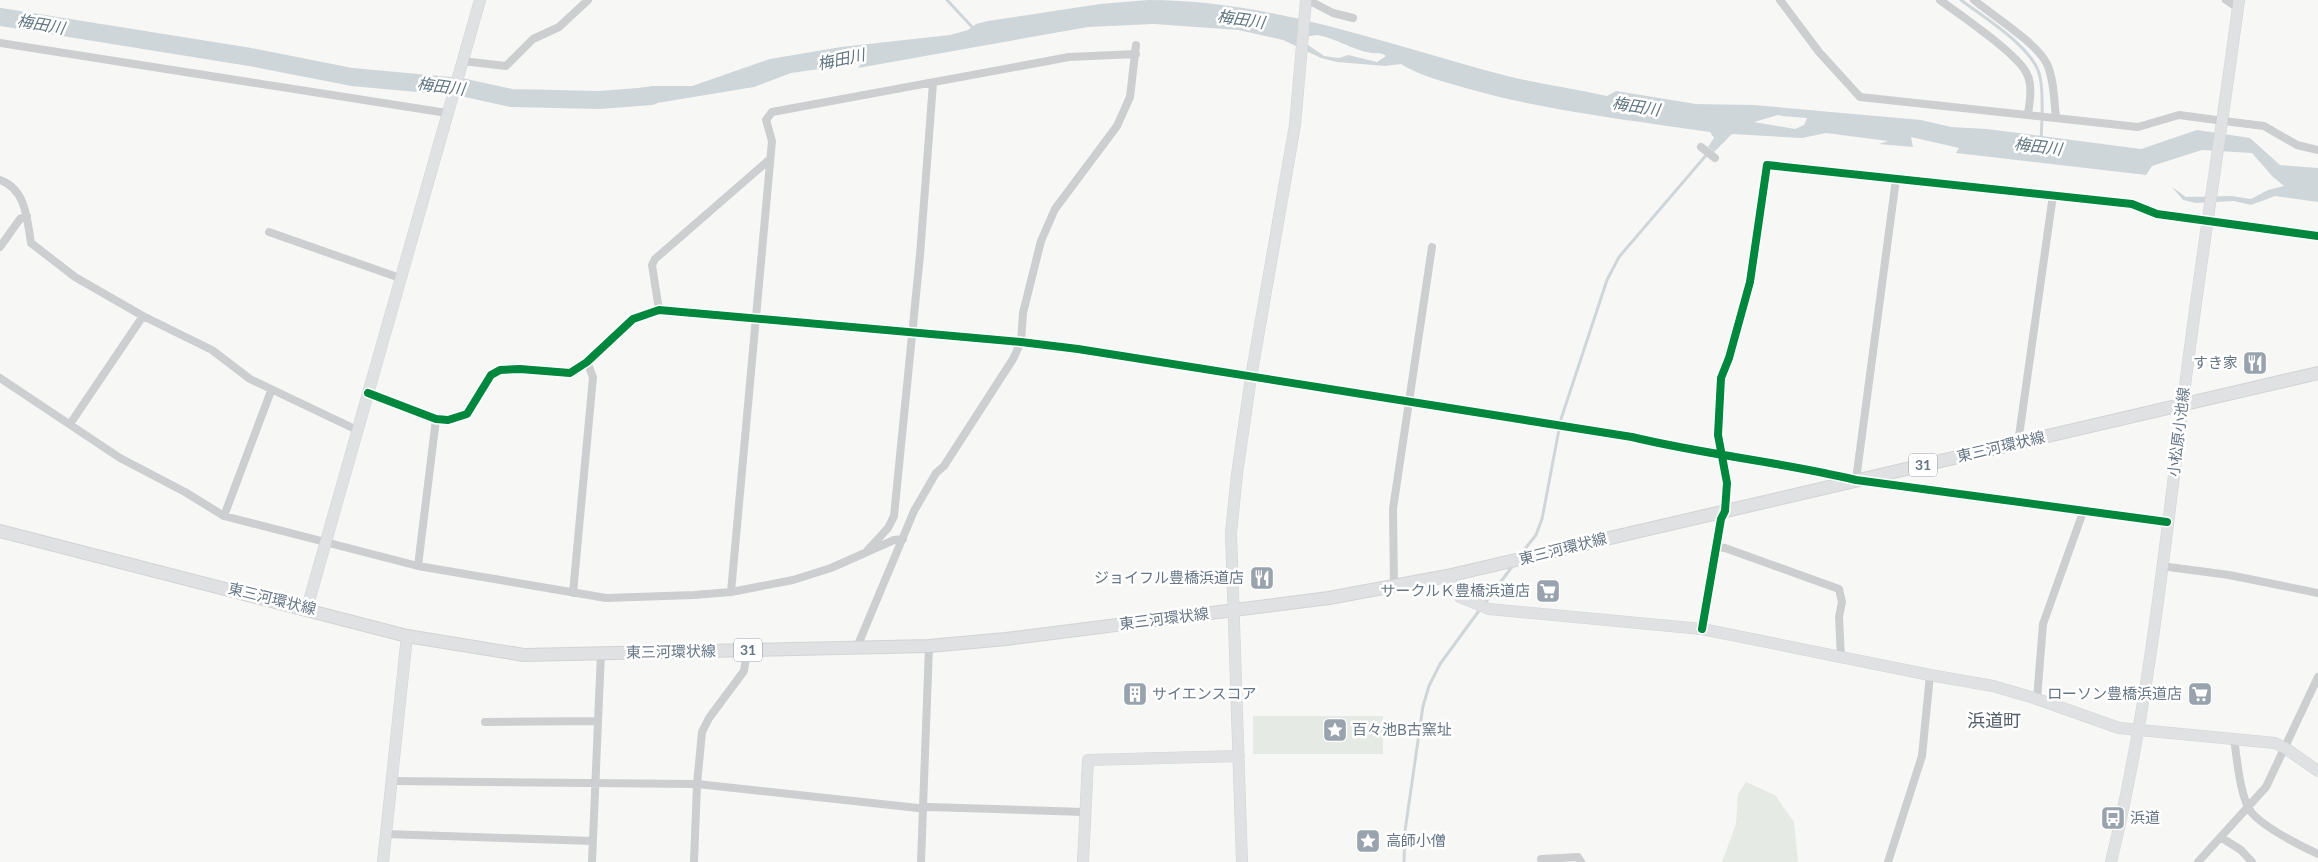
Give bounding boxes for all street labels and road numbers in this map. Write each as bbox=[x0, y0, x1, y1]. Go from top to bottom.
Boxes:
street label: 小松原小池線 bbox=[2164, 386, 2192, 478]
street label: 東三河環状線 bbox=[1955, 427, 2047, 465]
road number: 31 bbox=[1909, 454, 1937, 476]
street label: 東三河環状線 bbox=[1517, 528, 1609, 568]
street label: 東三河環状線 bbox=[226, 578, 318, 618]
street label: 東三河環状線 bbox=[1118, 604, 1210, 632]
road number: 31 bbox=[734, 638, 762, 662]
street label: 東三河環状線 bbox=[626, 641, 716, 661]

